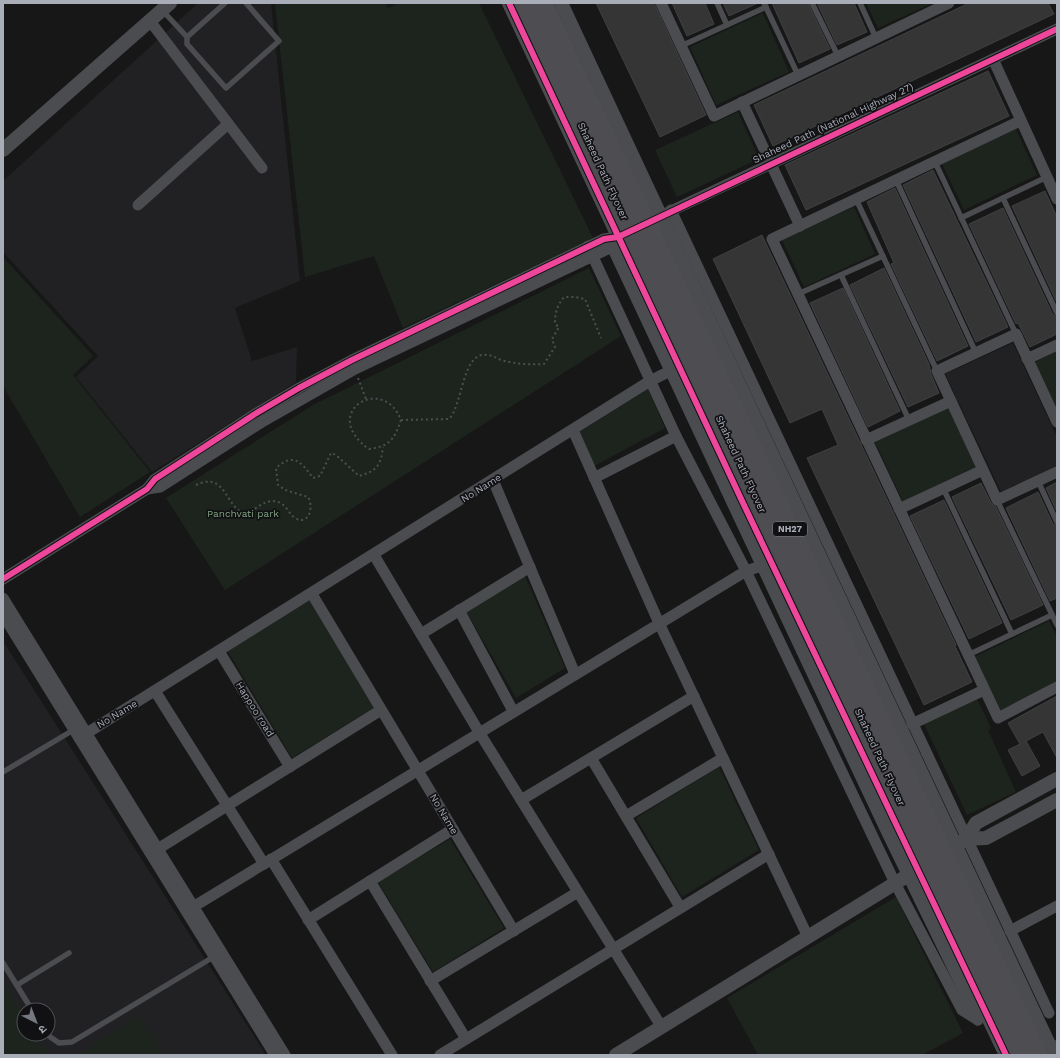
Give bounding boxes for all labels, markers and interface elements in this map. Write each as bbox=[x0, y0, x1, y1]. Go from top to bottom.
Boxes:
street label: Shaheed Path (National Highway 27) bbox=[751, 81, 915, 165]
street label: Shaheed Path Flyover bbox=[576, 121, 630, 221]
street label: Shaheed Path Flyover bbox=[714, 414, 768, 514]
street label: No Name bbox=[459, 471, 503, 505]
park label: Panchvati park bbox=[207, 508, 279, 519]
road number: NH27 bbox=[773, 522, 807, 536]
street label: Happoo road bbox=[234, 679, 276, 739]
street label: No Name bbox=[95, 698, 139, 730]
street label: Shaheed Path Flyover bbox=[853, 707, 907, 807]
street label: No Name bbox=[428, 792, 460, 836]
north arrow bbox=[16, 1002, 56, 1042]
text: उ bbox=[35, 1022, 49, 1036]

